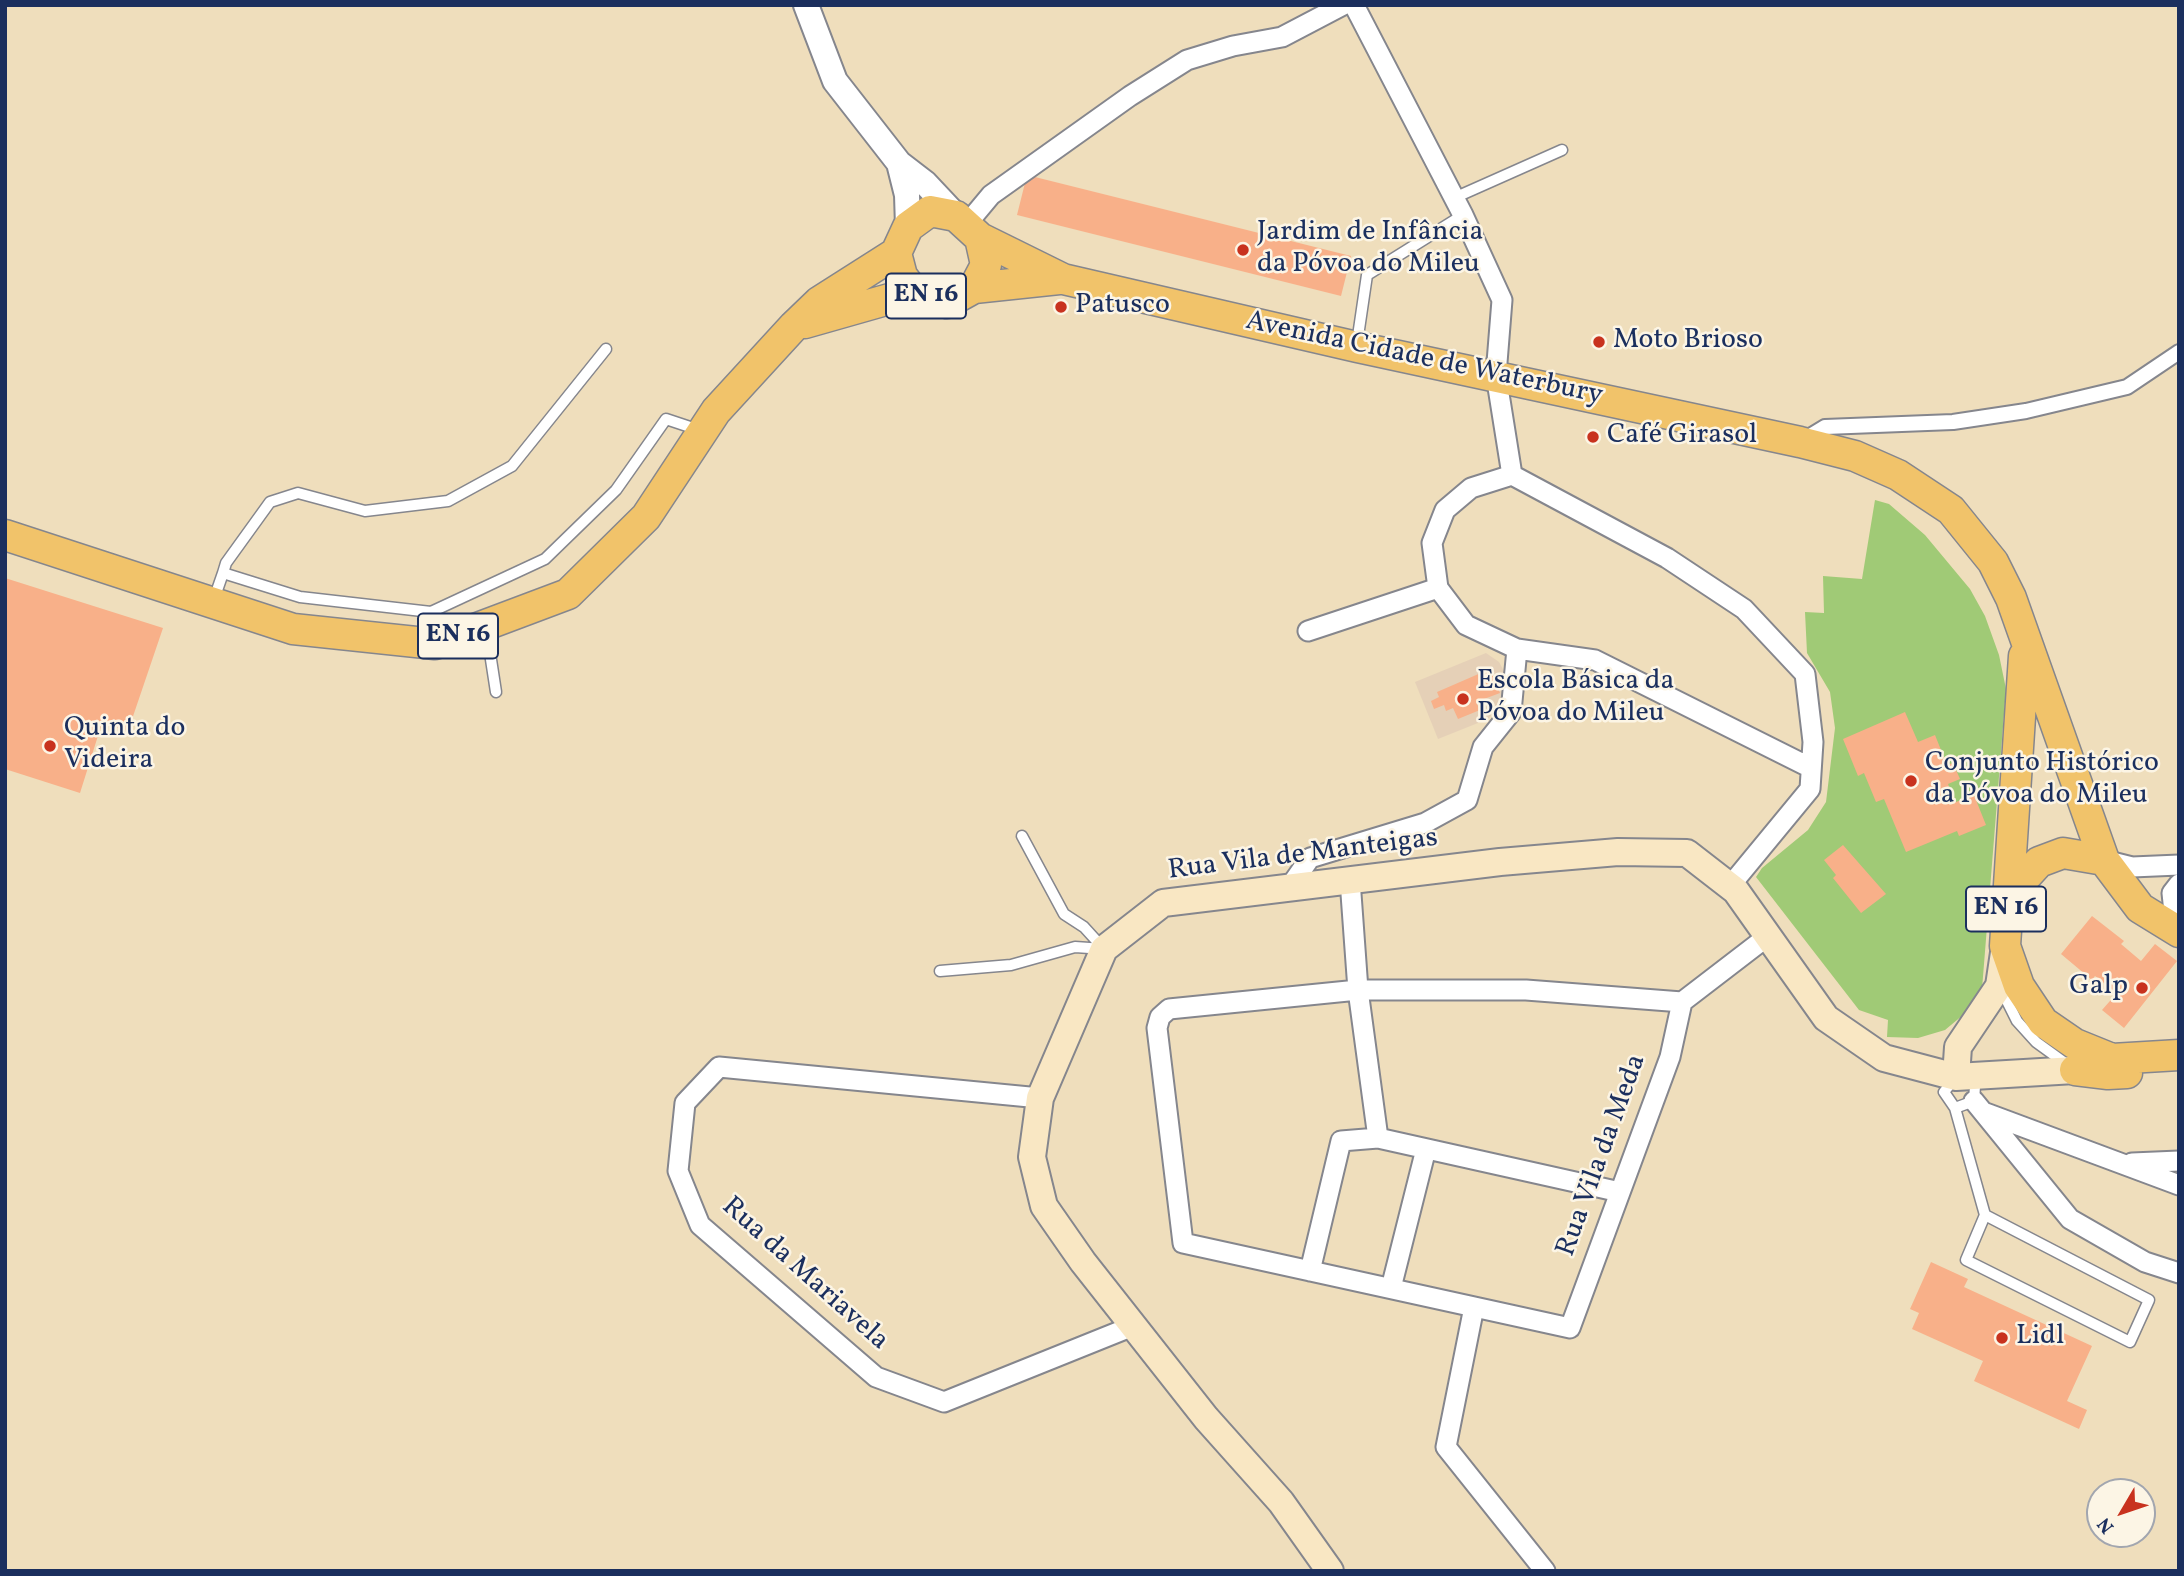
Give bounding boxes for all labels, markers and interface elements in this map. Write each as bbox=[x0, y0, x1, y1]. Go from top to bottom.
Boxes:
place label: Jardim de Infância da Póvoa do Mileu bbox=[1257, 217, 1483, 283]
marker: Jardim de Infância da Póvoa do Mileu bbox=[1235, 242, 1251, 258]
road number: EN 16 bbox=[886, 274, 966, 318]
place label: Patusco bbox=[1075, 290, 1170, 324]
marker: Patusco bbox=[1053, 299, 1069, 315]
street label: Avenida Cidade de Waterbury bbox=[1242, 306, 1606, 414]
place label: Moto Brioso bbox=[1613, 325, 1763, 359]
marker: Moto Brioso bbox=[1591, 334, 1607, 350]
place label: Café Girasol bbox=[1607, 420, 1757, 454]
marker: Café Girasol bbox=[1585, 429, 1601, 445]
road number: EN 16 bbox=[418, 614, 498, 658]
place label: Escola Básica da Póvoa do Mileu bbox=[1477, 666, 1674, 732]
marker: Escola Básica da Póvoa do Mileu bbox=[1455, 691, 1471, 707]
place label: Quinta do Videira bbox=[64, 713, 185, 779]
marker: Quinta do Videira bbox=[42, 738, 58, 754]
place label: Conjunto Histórico da Póvoa do Mileu bbox=[1925, 748, 2159, 814]
marker: Conjunto Histórico da Póvoa do Mileu bbox=[1903, 773, 1919, 789]
street label: Rua Vila de Manteigas bbox=[1166, 823, 1440, 889]
road number: EN 16 bbox=[1966, 887, 2046, 932]
place label: Galp bbox=[2069, 971, 2128, 1005]
marker: Galp bbox=[2134, 980, 2150, 996]
street label: Rua Vila da Meda bbox=[1551, 1050, 1655, 1262]
street label: Rua da Mariavela bbox=[714, 1191, 894, 1359]
place label: Lidl bbox=[2016, 1321, 2064, 1355]
marker: Lidl bbox=[1994, 1330, 2010, 1346]
north arrow bbox=[2086, 1478, 2156, 1548]
text: N bbox=[2092, 1511, 2121, 1539]

